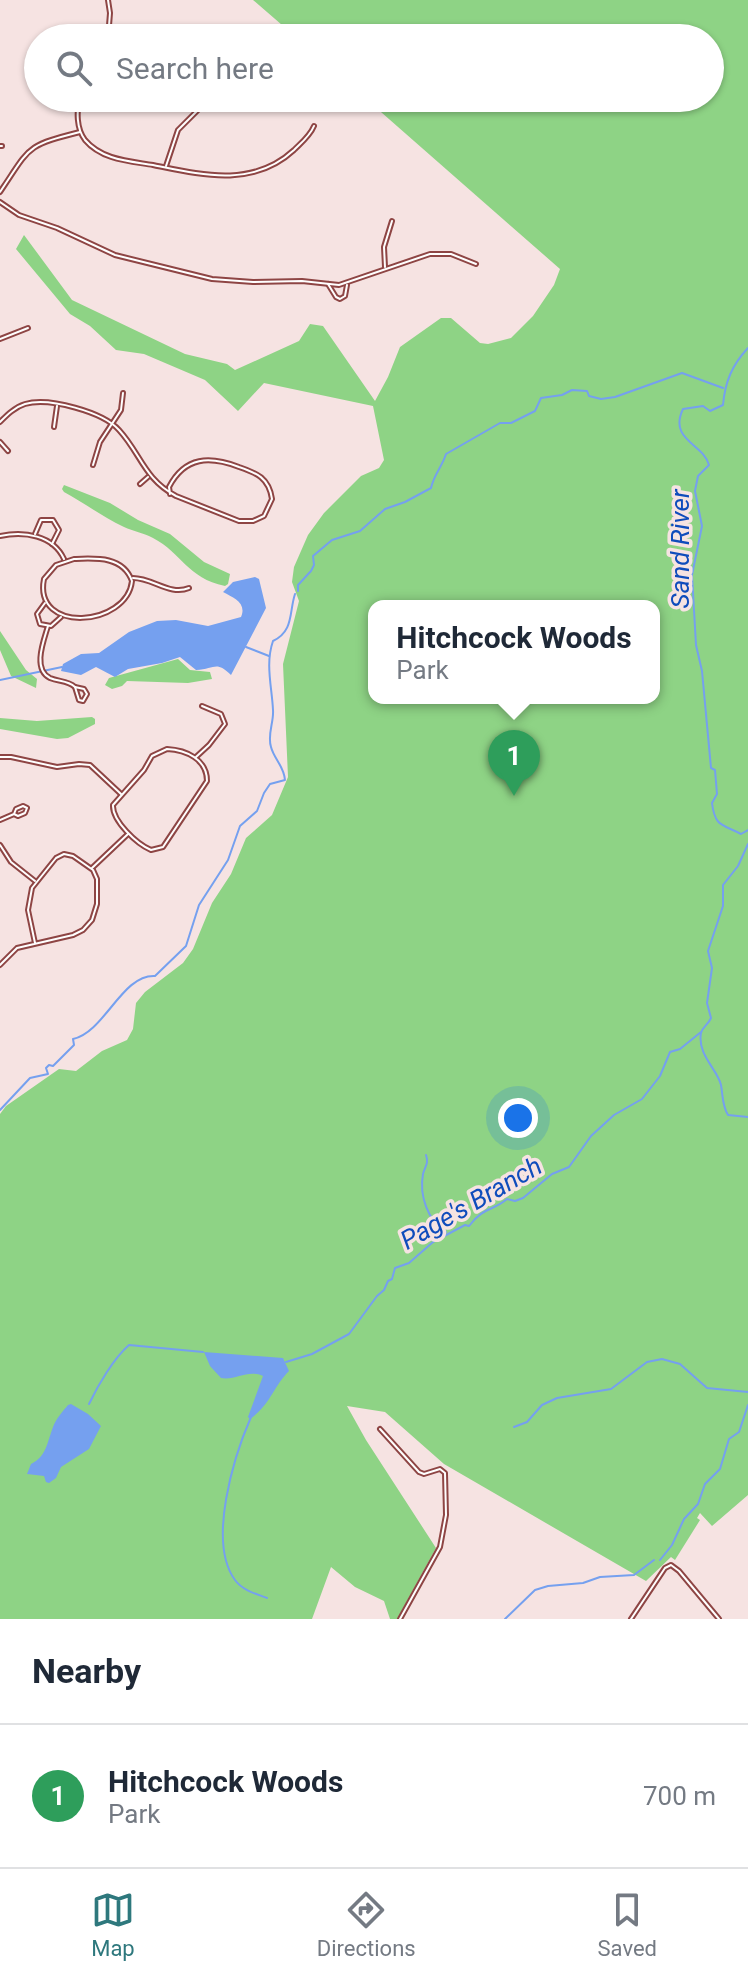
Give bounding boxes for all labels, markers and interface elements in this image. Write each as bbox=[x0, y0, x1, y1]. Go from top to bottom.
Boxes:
search box bbox=[24, 24, 724, 112]
icon: search bbox=[52, 46, 96, 90]
text: Search here bbox=[116, 51, 274, 86]
water label: Sand River bbox=[665, 488, 695, 608]
popup bbox=[368, 600, 660, 704]
text: Hitchcock Woods bbox=[396, 620, 632, 655]
text: Park bbox=[396, 655, 449, 685]
pin: 1 bbox=[488, 730, 540, 796]
your location bbox=[498, 1098, 538, 1138]
water label: Page's Branch bbox=[395, 1150, 547, 1256]
text: Nearby bbox=[32, 1651, 141, 1691]
text: Hitchcock Woods bbox=[108, 1764, 343, 1799]
text: 1 bbox=[51, 1781, 65, 1811]
text: 700 m bbox=[643, 1781, 716, 1811]
text: Park bbox=[108, 1799, 160, 1829]
tab: Map bbox=[91, 1888, 135, 1961]
tab: Directions bbox=[317, 1888, 416, 1961]
tab: Saved bbox=[598, 1888, 657, 1961]

